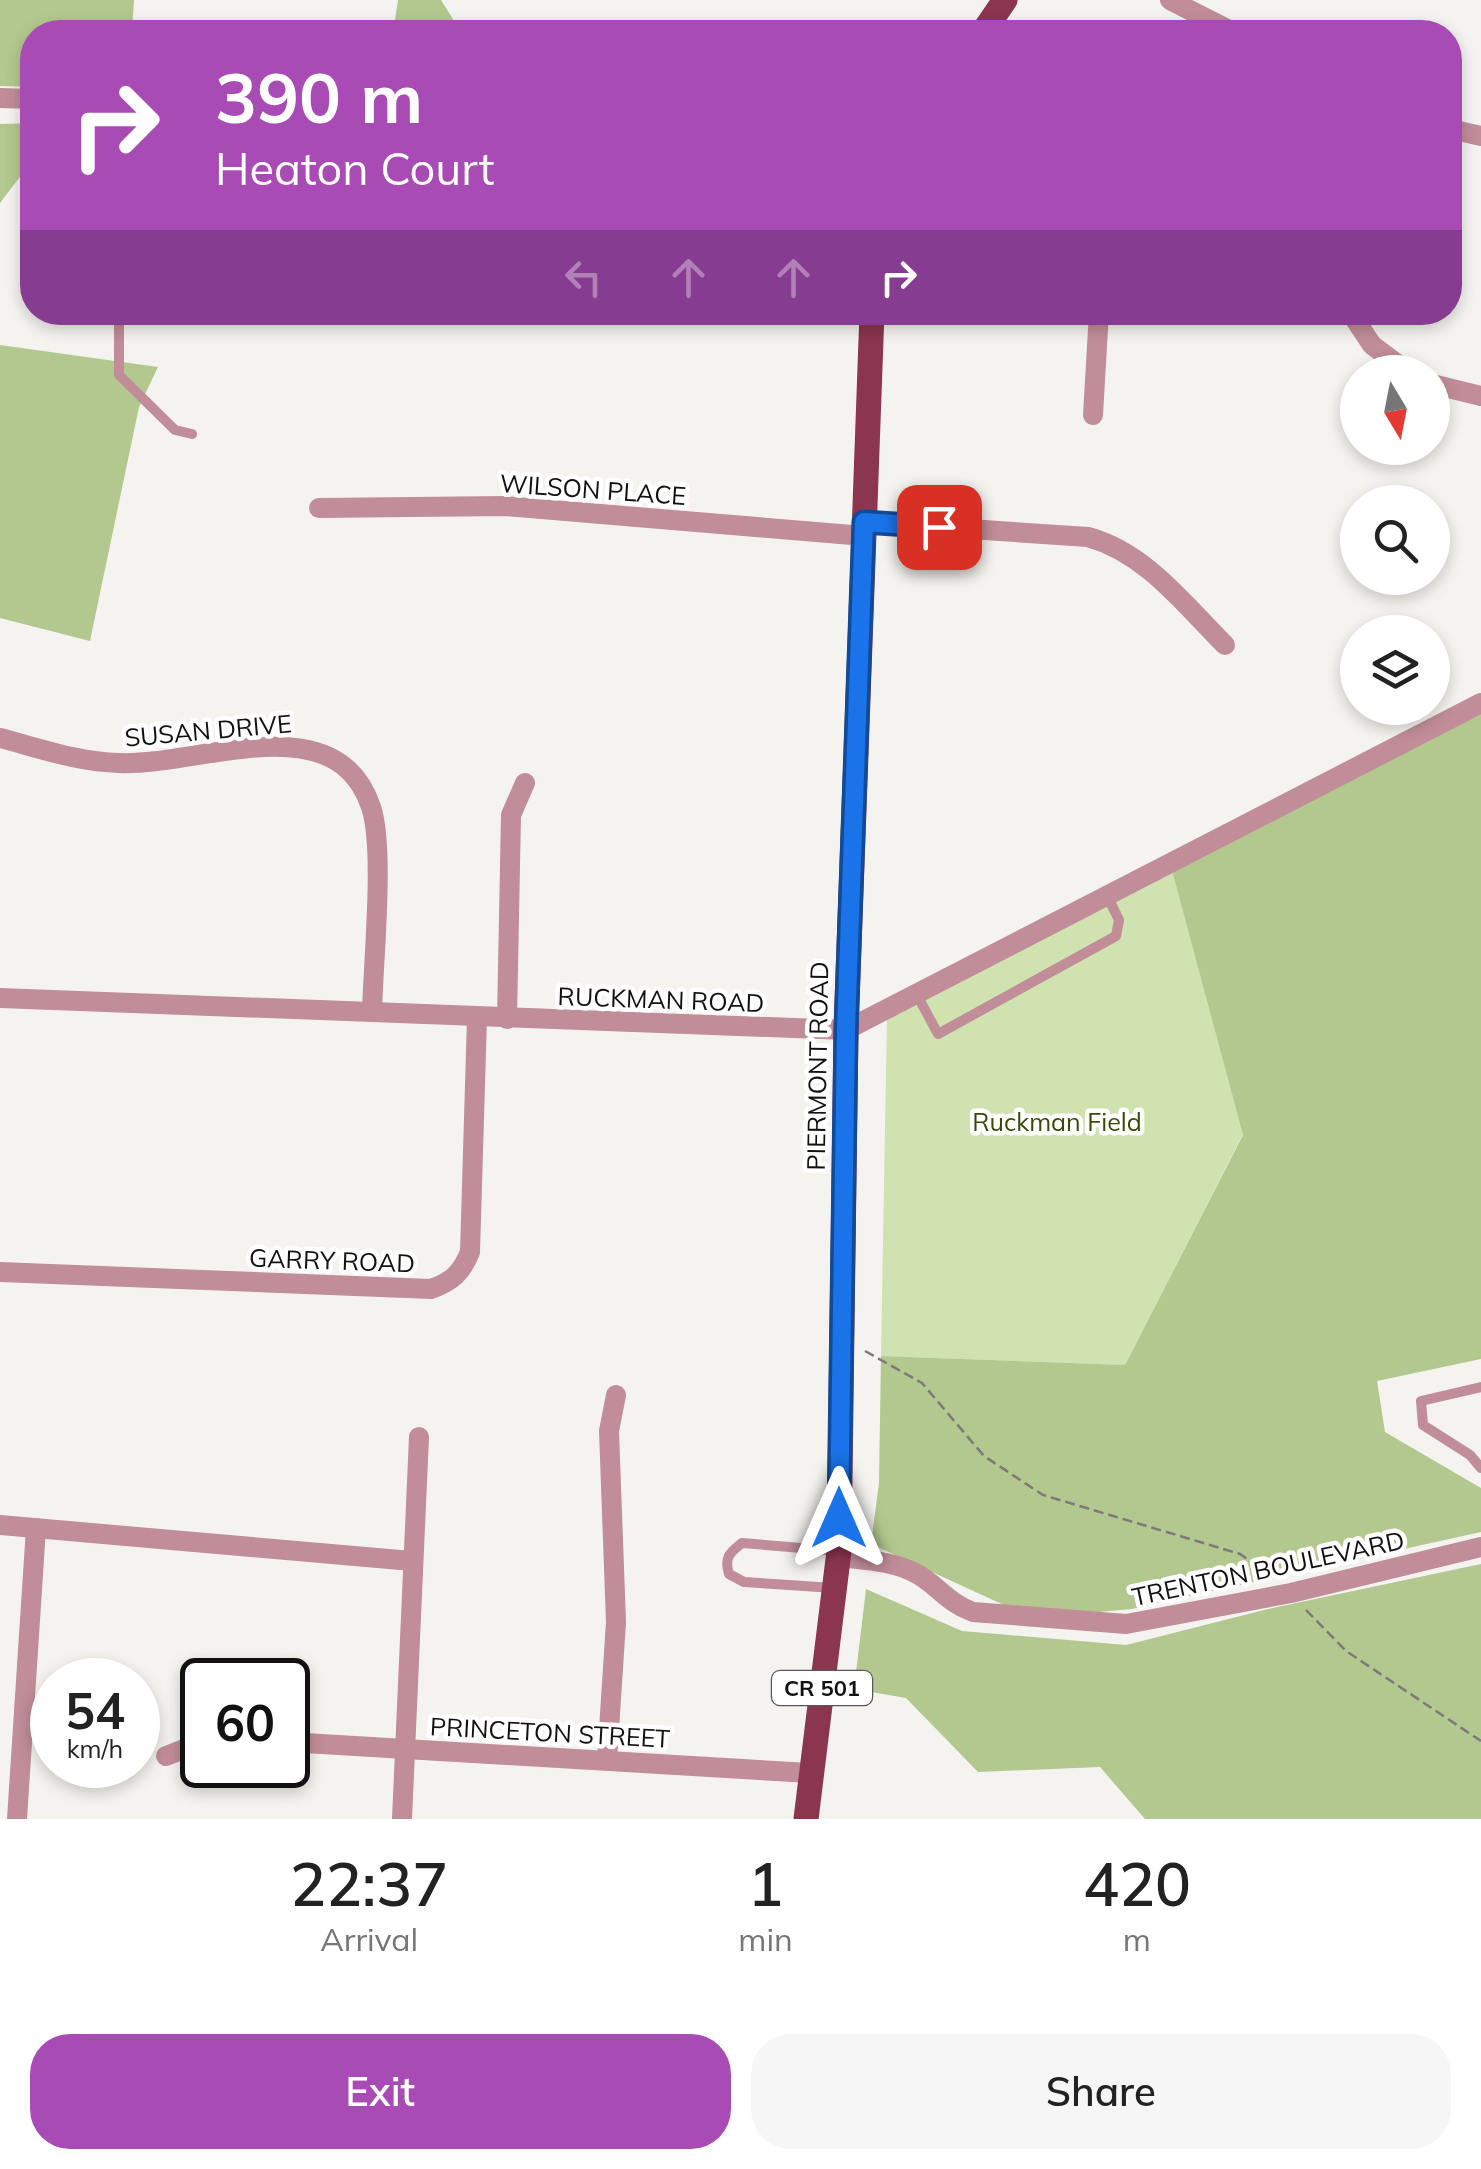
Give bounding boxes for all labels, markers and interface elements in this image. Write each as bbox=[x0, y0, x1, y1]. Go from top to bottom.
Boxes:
text: 390 m bbox=[215, 53, 423, 141]
icon: right bbox=[50, 60, 180, 190]
text: Heaton Court bbox=[215, 140, 494, 196]
icon: left bbox=[556, 250, 611, 305]
icon: ahead bbox=[661, 250, 716, 305]
icon: ahead bbox=[766, 250, 821, 305]
icon: right bbox=[871, 250, 926, 305]
north arrow bbox=[1340, 355, 1450, 465]
map controls bbox=[1340, 355, 1450, 725]
street label: WILSON PLACE bbox=[499, 467, 687, 511]
pin bbox=[897, 485, 982, 570]
button: search bbox=[1340, 485, 1450, 595]
icon: arrive bbox=[912, 500, 967, 555]
button: layers bbox=[1340, 615, 1450, 725]
street label: SUSAN DRIVE bbox=[123, 707, 293, 753]
street label: PIERMONT ROAD bbox=[800, 961, 834, 1171]
street label: RUCKMAN ROAD bbox=[557, 980, 765, 1018]
park label: Ruckman Field bbox=[972, 1106, 1142, 1137]
street label: GARRY ROAD bbox=[249, 1242, 415, 1278]
position arrow bbox=[787, 1466, 891, 1570]
street label: TRENTON BOULEVARD bbox=[1129, 1524, 1407, 1612]
speed limit sign: 60 bbox=[180, 1658, 310, 1788]
road number: CR 501 bbox=[772, 1671, 872, 1705]
text: 54 bbox=[65, 1679, 125, 1742]
street label: PRINCETON STREET bbox=[429, 1710, 671, 1754]
text: km/h bbox=[67, 1733, 123, 1764]
text: 22:37 bbox=[290, 1846, 448, 1921]
text: 1 bbox=[748, 1846, 784, 1921]
text: 420 bbox=[1083, 1846, 1191, 1921]
text: Arrival bbox=[320, 1919, 418, 1959]
text: min bbox=[738, 1919, 793, 1959]
text: m bbox=[1123, 1919, 1151, 1959]
button: Exit bbox=[30, 2034, 731, 2149]
button: Share bbox=[751, 2034, 1451, 2149]

